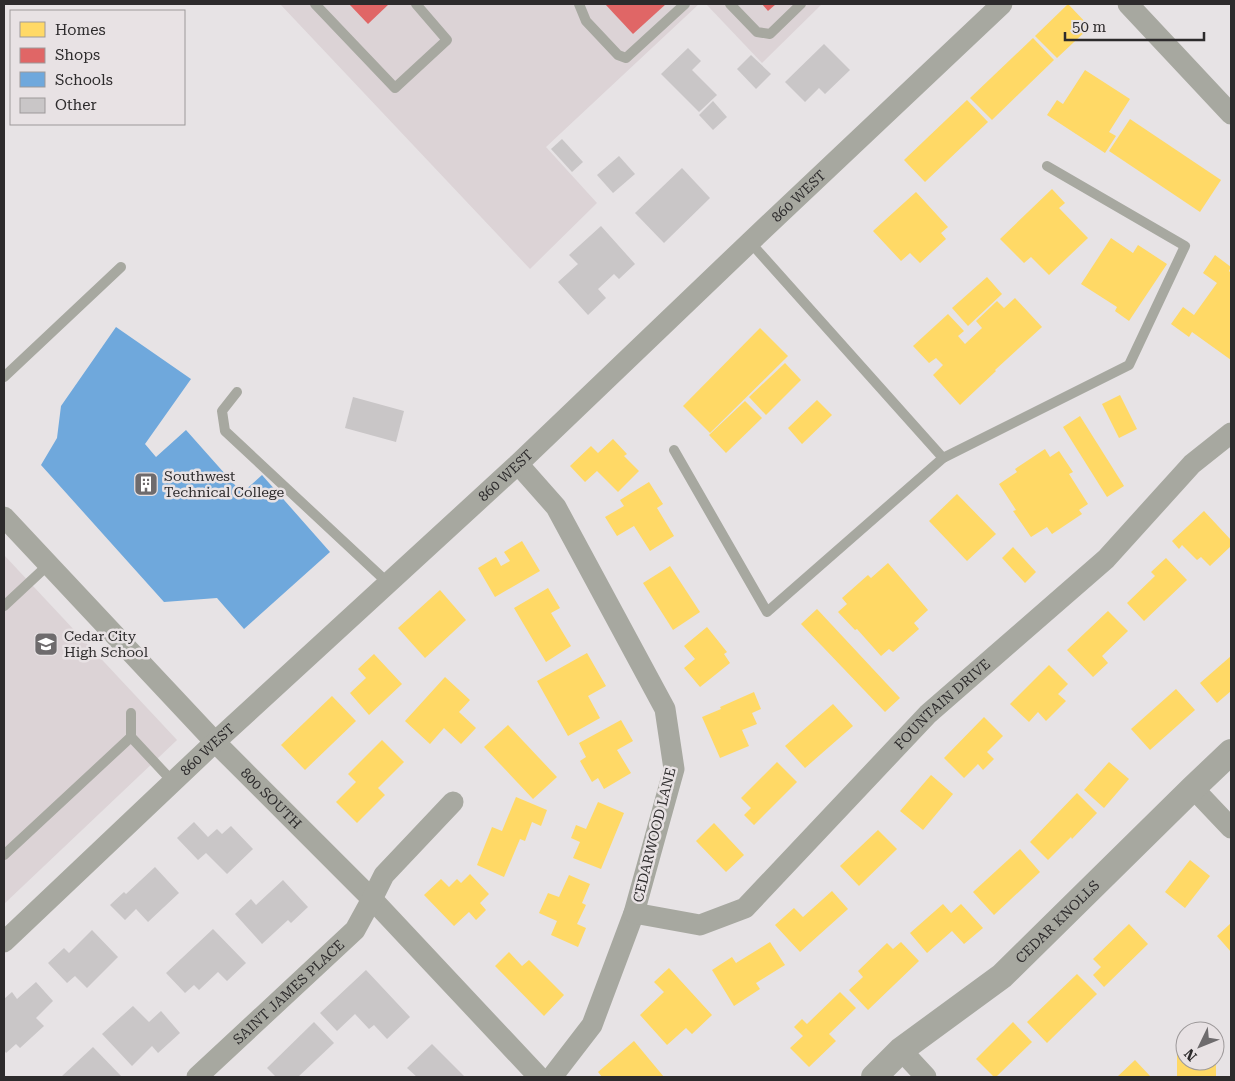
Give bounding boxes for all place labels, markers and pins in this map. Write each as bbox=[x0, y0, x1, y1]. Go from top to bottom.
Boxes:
place label: Southwest Technical College bbox=[164, 468, 284, 500]
building icon: Southwest Technical College bbox=[133, 471, 159, 497]
place label: Cedar City High School bbox=[64, 628, 149, 660]
school or university icon: Cedar City High School bbox=[33, 631, 59, 657]

